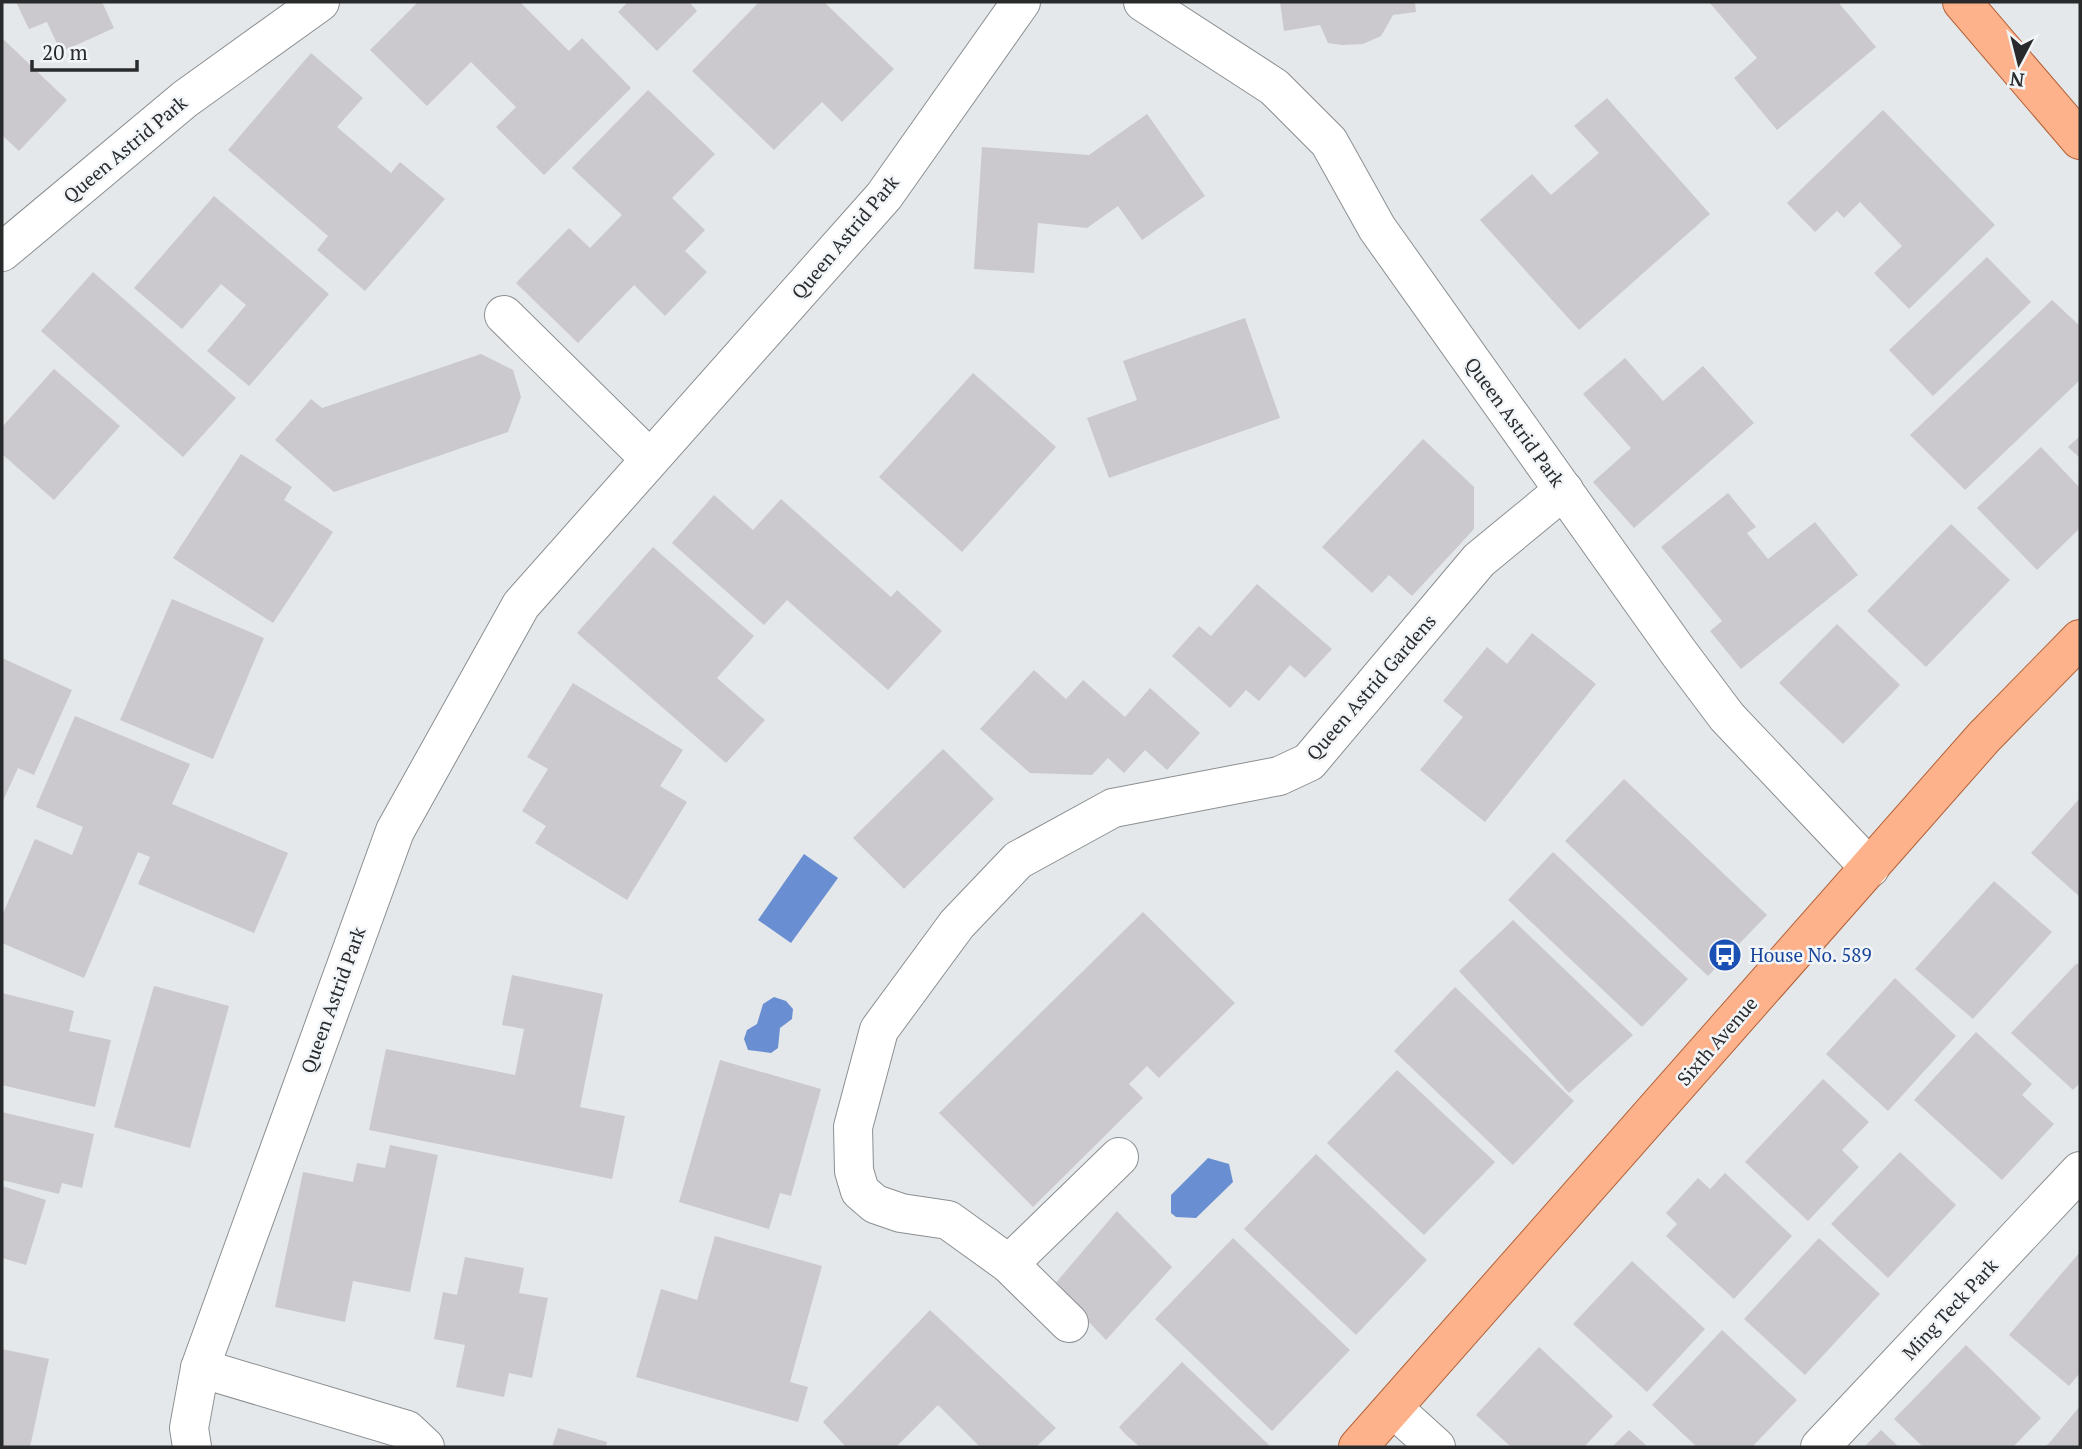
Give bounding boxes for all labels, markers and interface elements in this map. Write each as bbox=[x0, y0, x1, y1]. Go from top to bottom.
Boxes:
scale bar bbox=[32, 28, 136, 72]
north arrow bbox=[1984, 28, 2054, 98]
text: 20 m bbox=[42, 38, 88, 66]
text: N bbox=[2008, 67, 2026, 94]
street label: Queen Astrid Park bbox=[58, 89, 192, 208]
street label: Queen Astrid Park bbox=[786, 169, 904, 304]
street label: Queen Astrid Park bbox=[1460, 352, 1571, 492]
street label: Queen Astrid Gardens bbox=[1300, 608, 1441, 765]
street label: Queen Astrid Park bbox=[294, 923, 371, 1076]
bus stop icon: House No. 589 bbox=[1706, 936, 1744, 974]
place label: House No. 589 bbox=[1750, 942, 1872, 967]
street label: Sixth Avenue bbox=[1671, 991, 1762, 1091]
street label: Ming Teck Park bbox=[1896, 1253, 2003, 1365]

